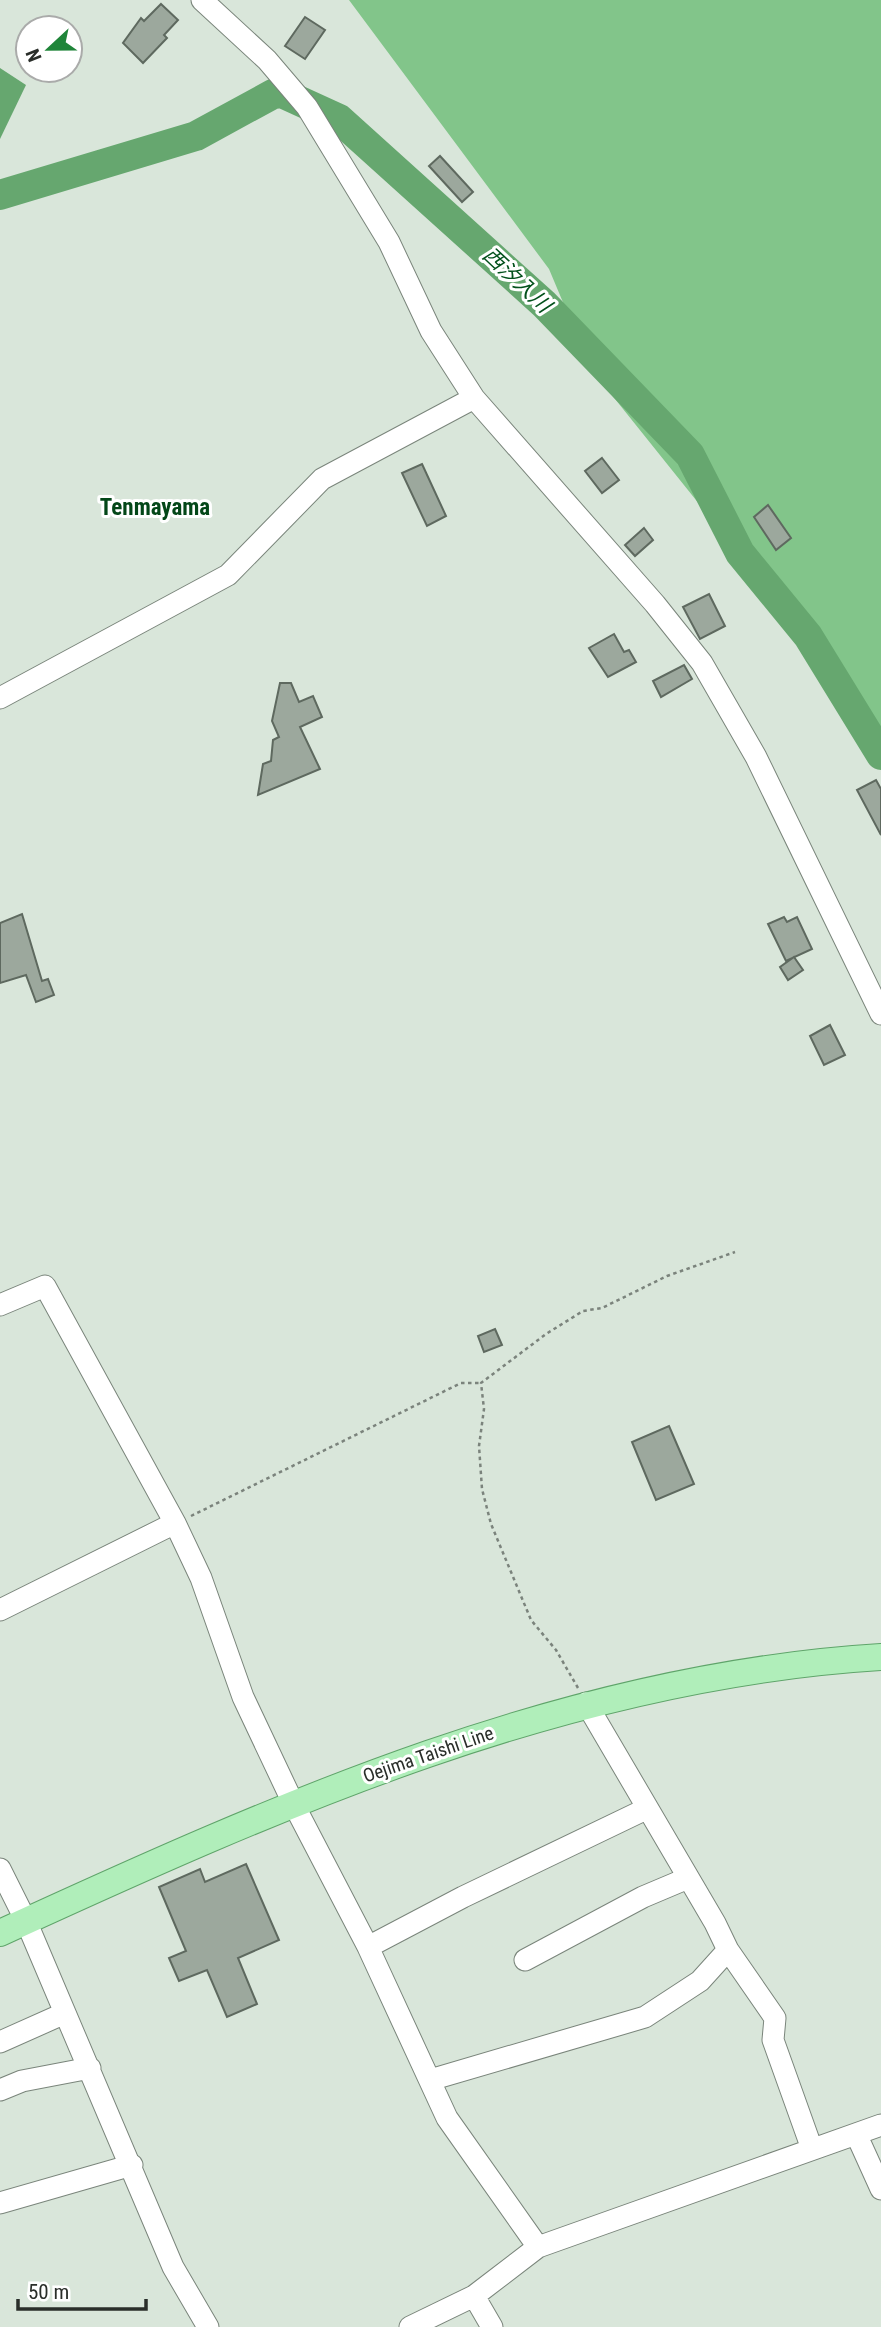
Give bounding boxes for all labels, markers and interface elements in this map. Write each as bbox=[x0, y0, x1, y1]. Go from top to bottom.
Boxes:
north arrow bbox=[14, 14, 84, 84]
text: N bbox=[21, 45, 47, 65]
water label: 西汐入川 bbox=[478, 243, 557, 319]
district label: Tenmayama bbox=[100, 494, 210, 521]
street label: Oejima Taishi Line bbox=[360, 1721, 497, 1788]
scale bar bbox=[18, 2268, 145, 2312]
text: 50 m bbox=[28, 2280, 69, 2304]

